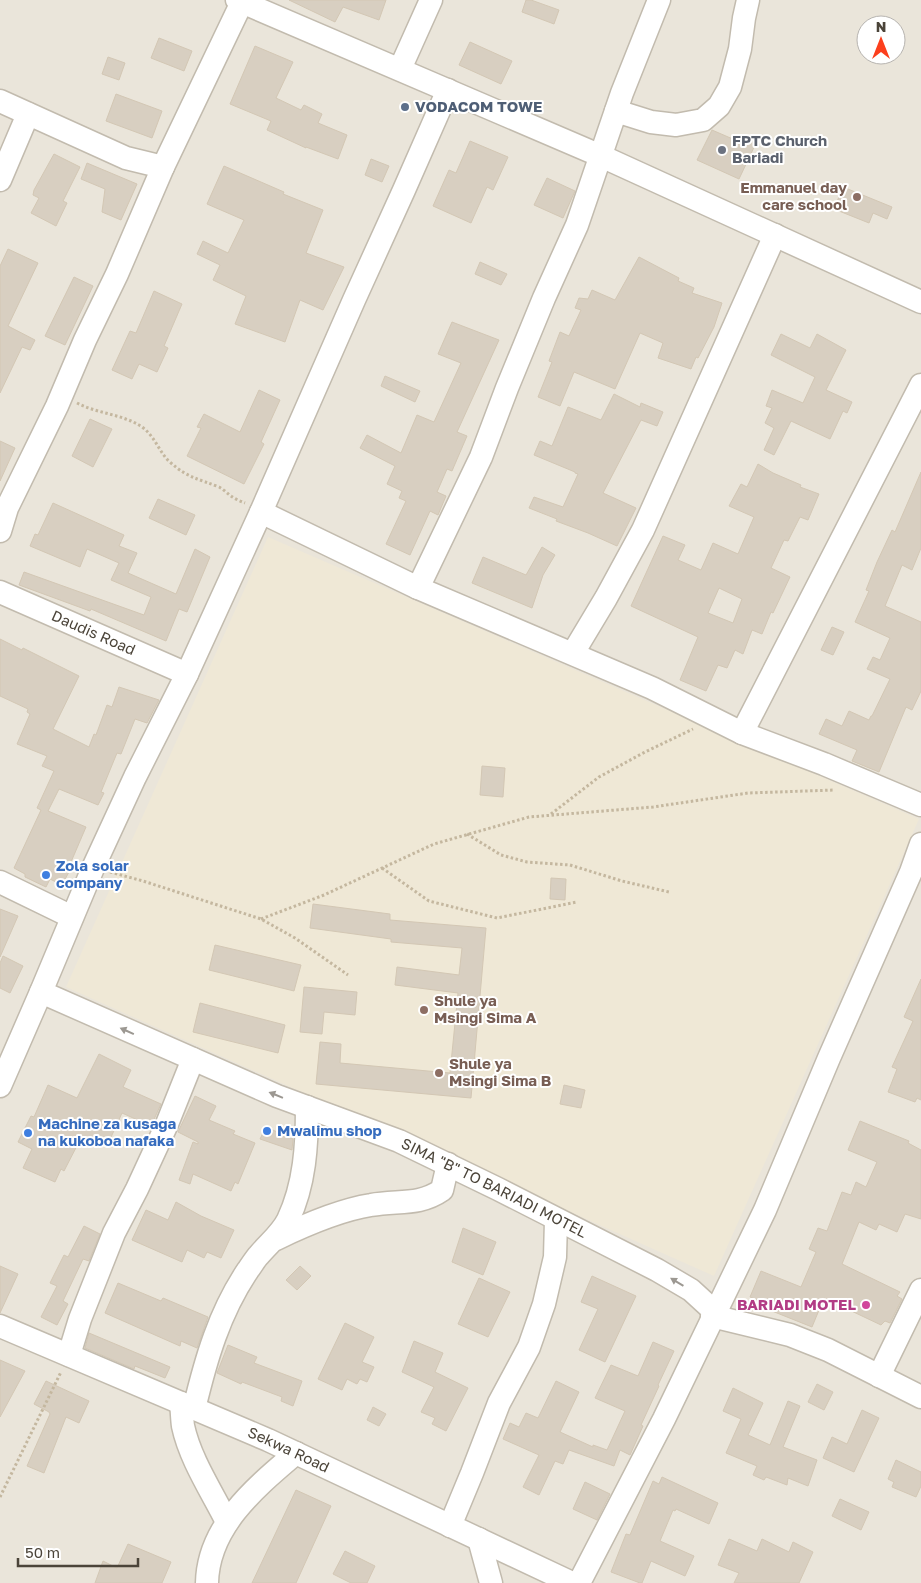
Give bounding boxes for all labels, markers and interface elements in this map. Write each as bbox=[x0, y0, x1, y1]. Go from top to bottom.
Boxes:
north arrow bbox=[856, 15, 906, 65]
text: N bbox=[876, 18, 886, 35]
place label: VODACOM TOWE bbox=[415, 97, 542, 115]
marker: VODACOM TOWE bbox=[399, 101, 411, 113]
place label: FPTC Church Bariadi bbox=[732, 131, 827, 166]
marker: FPTC Church Bariadi bbox=[716, 144, 728, 156]
place label: Emmanuel day care school bbox=[740, 178, 847, 213]
marker: Emmanuel day care school bbox=[851, 191, 863, 203]
street label: Daudis Road bbox=[49, 606, 139, 658]
place label: Zola solar company bbox=[56, 856, 129, 891]
marker: Zola solar company bbox=[40, 869, 52, 881]
place label: Shule ya Msingi Sima A bbox=[434, 991, 537, 1026]
marker: Shule ya Msingi Sima A bbox=[418, 1004, 430, 1016]
one-way arrow bbox=[120, 1026, 134, 1034]
place label: Shule ya Msingi Sima B bbox=[449, 1054, 552, 1089]
marker: Shule ya Msingi Sima B bbox=[433, 1067, 445, 1079]
one-way arrow bbox=[268, 1091, 283, 1099]
place label: Machine za kusaga na kukoboa nafaka bbox=[38, 1114, 177, 1149]
place label: Mwalimu shop bbox=[277, 1121, 382, 1139]
marker: Mwalimu shop bbox=[261, 1125, 273, 1137]
marker: Machine za kusaga na kukoboa nafaka bbox=[22, 1127, 34, 1139]
street label: SIMA "B" TO BARIADI MOTEL bbox=[399, 1134, 591, 1241]
one-way arrow bbox=[670, 1277, 683, 1286]
place label: BARIADI MOTEL bbox=[737, 1295, 856, 1313]
marker: BARIADI MOTEL bbox=[860, 1299, 872, 1311]
street label: Sekwa Road bbox=[245, 1423, 333, 1476]
scale bar bbox=[18, 1536, 138, 1568]
text: 50 m bbox=[25, 1543, 60, 1561]

